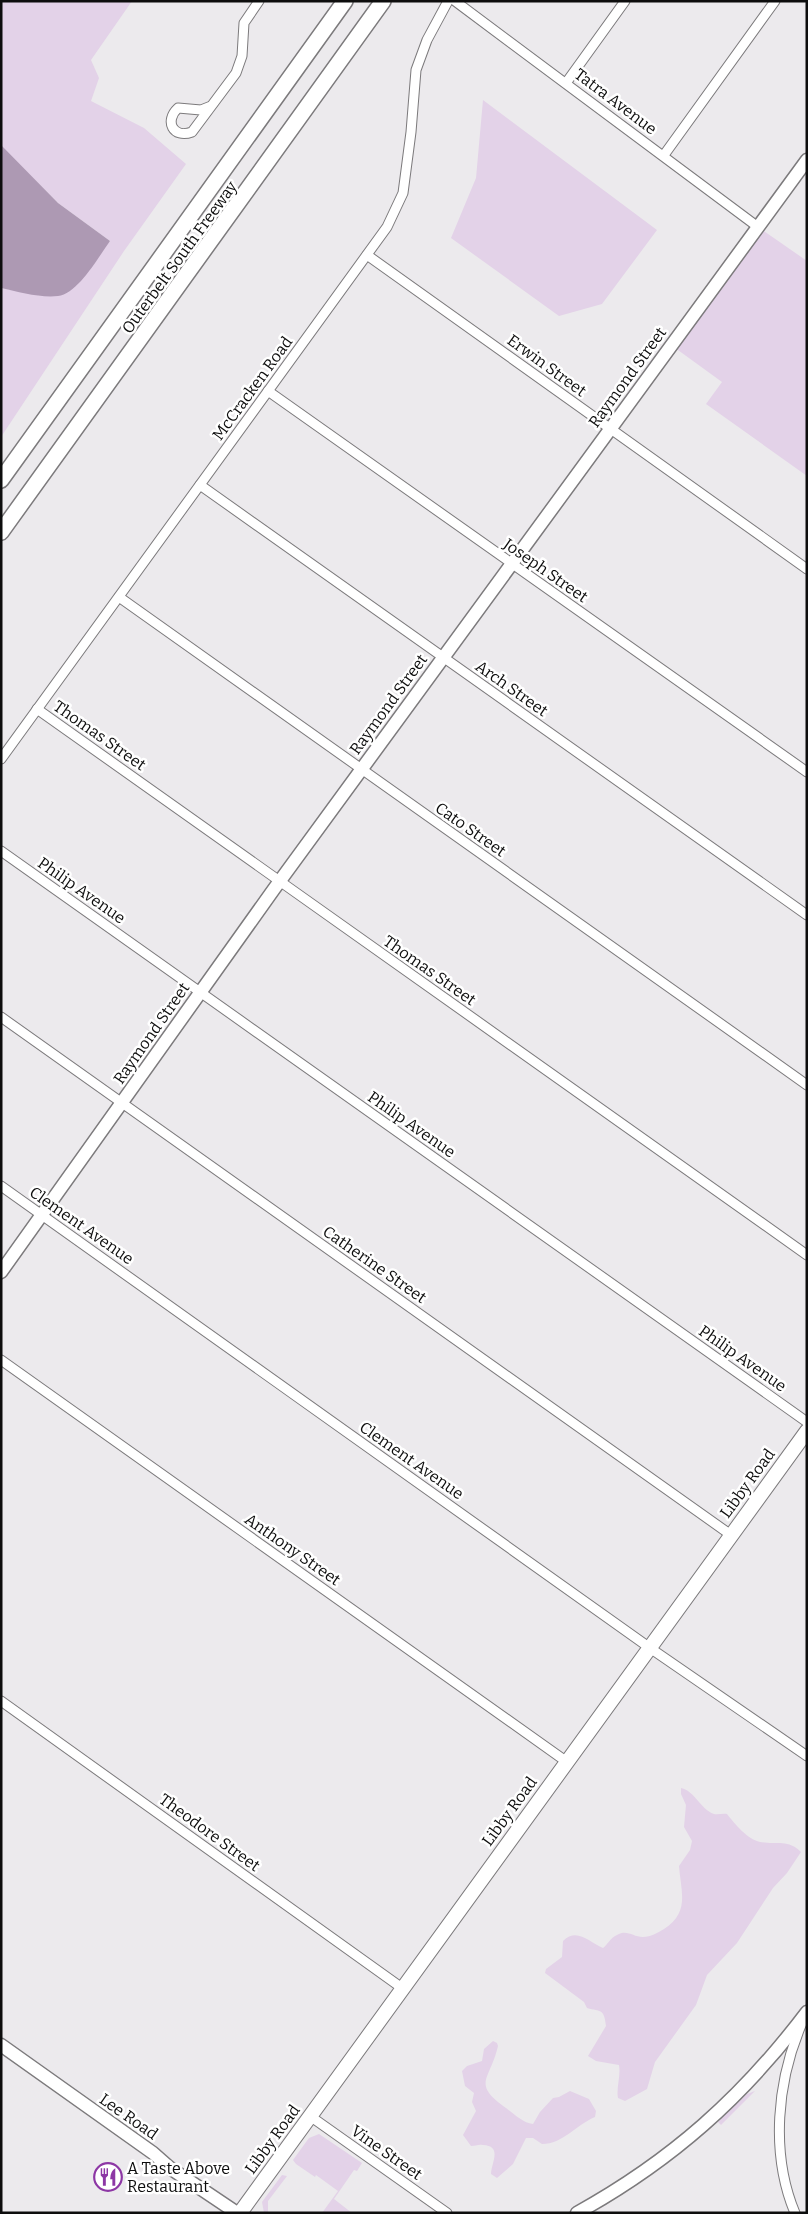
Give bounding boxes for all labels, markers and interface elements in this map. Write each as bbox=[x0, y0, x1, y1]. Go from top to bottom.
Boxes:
street label: Tatra Avenue bbox=[571, 64, 660, 138]
street label: Outerbelt South Freeway bbox=[118, 177, 241, 337]
street label: Raymond Street bbox=[585, 323, 670, 431]
street label: Erwin Street bbox=[504, 330, 590, 401]
street label: McCracken Road bbox=[208, 332, 297, 444]
street label: Joseph Street bbox=[499, 534, 592, 607]
street label: Raymond Street bbox=[346, 650, 431, 758]
street label: Arch Street bbox=[472, 657, 552, 720]
street label: Thomas Street bbox=[50, 697, 150, 774]
street label: Cato Street bbox=[432, 798, 510, 861]
street label: Philip Avenue bbox=[34, 853, 129, 928]
street label: Thomas Street bbox=[380, 932, 480, 1009]
street label: Raymond Street bbox=[109, 979, 194, 1088]
street label: Philip Avenue bbox=[364, 1087, 459, 1162]
street label: Clement Avenue bbox=[26, 1182, 137, 1268]
street label: Catherine Street bbox=[319, 1222, 430, 1307]
street label: Philip Avenue bbox=[695, 1321, 790, 1396]
street label: Clement Avenue bbox=[356, 1417, 467, 1503]
street label: Libby Road bbox=[716, 1445, 779, 1522]
street label: Anthony Street bbox=[241, 1509, 344, 1590]
street label: Libby Road bbox=[478, 1773, 541, 1850]
street label: Theodore Street bbox=[156, 1790, 264, 1875]
street label: Lee Road bbox=[96, 2089, 162, 2144]
street label: Libby Road bbox=[241, 2101, 304, 2178]
street label: Vine Street bbox=[348, 2121, 426, 2184]
place label: A Taste Above Restaurant bbox=[127, 2159, 230, 2196]
restaurant icon: A Taste Above Restaurant bbox=[93, 2162, 123, 2192]

